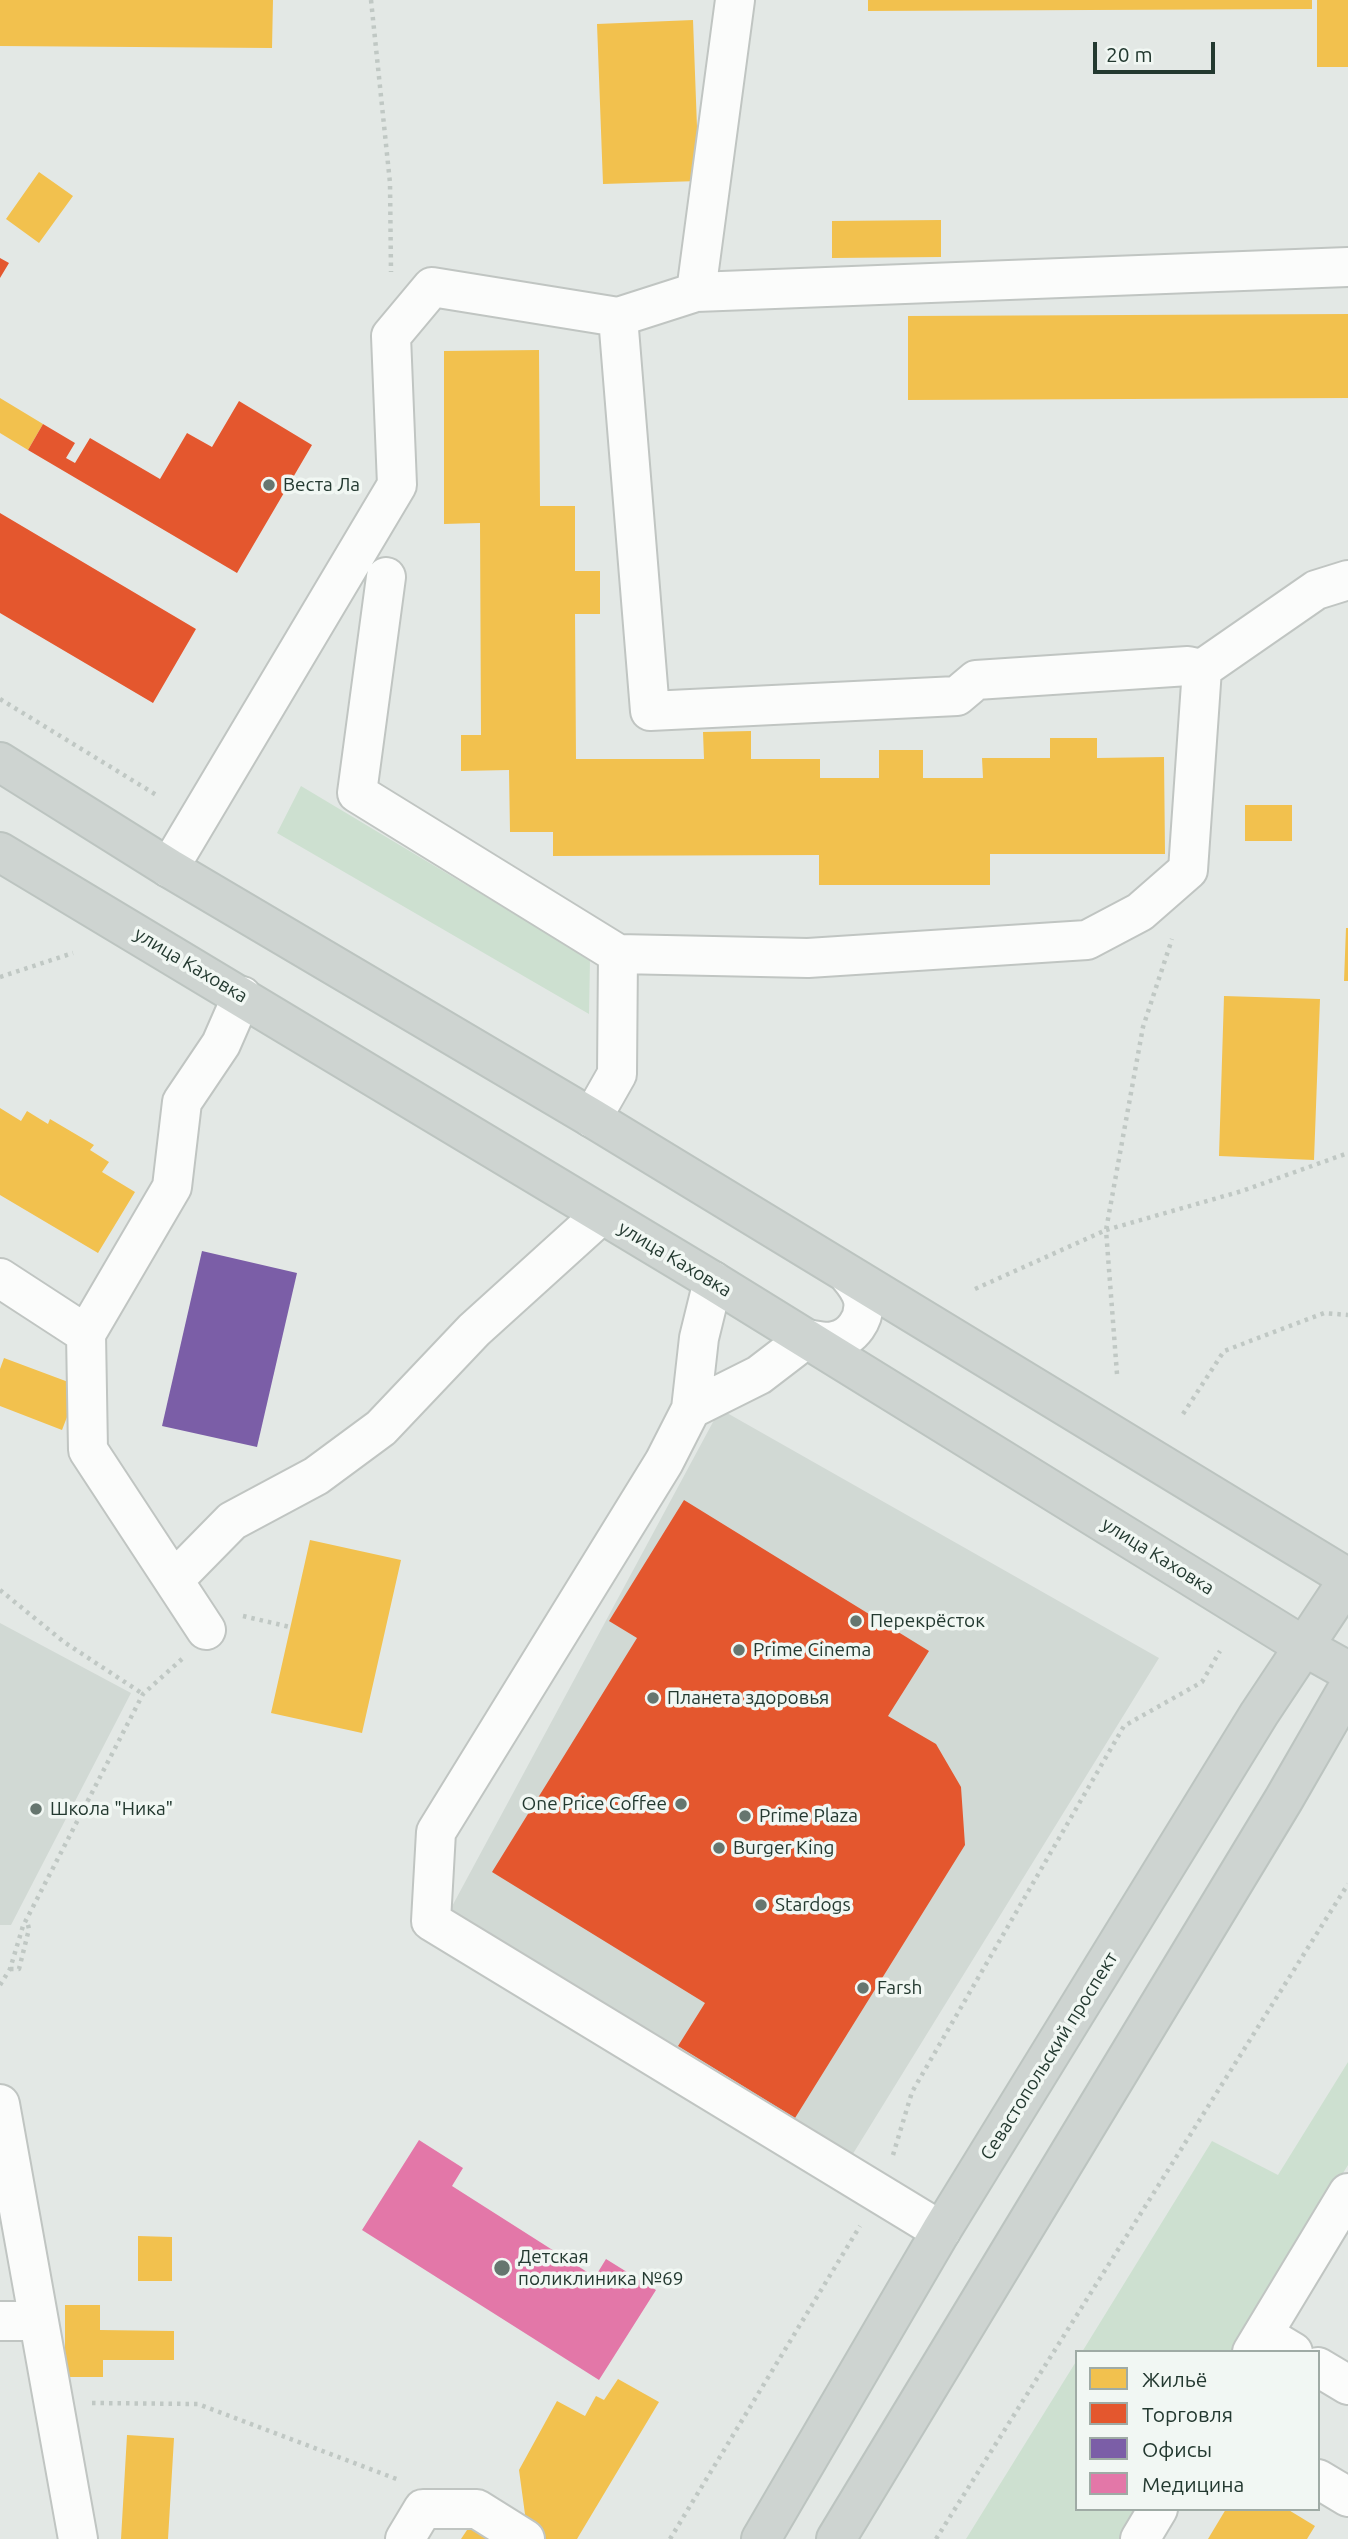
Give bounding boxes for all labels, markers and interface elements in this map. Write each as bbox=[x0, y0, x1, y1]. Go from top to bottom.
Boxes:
scale bar bbox=[1096, 28, 1218, 72]
text: 20 m bbox=[1106, 42, 1153, 66]
place label: Веста Ла bbox=[283, 474, 360, 496]
marker: Веста Ла bbox=[261, 477, 277, 493]
street label: улица Каховка bbox=[130, 922, 252, 1008]
street label: улица Каховка bbox=[614, 1216, 736, 1302]
street label: улица Каховка bbox=[1098, 1512, 1218, 1600]
place label: Перекрёсток bbox=[870, 1610, 985, 1632]
marker: Перекрёсток bbox=[848, 1613, 864, 1629]
place label: Prime Cinema bbox=[753, 1639, 871, 1661]
marker: Prime Cinema bbox=[731, 1642, 747, 1658]
place label: Планета здоровья bbox=[667, 1687, 829, 1709]
marker: Планета здоровья bbox=[645, 1690, 661, 1706]
place label: One Price Coffee bbox=[522, 1793, 667, 1815]
marker: One Price Coffee bbox=[673, 1796, 689, 1812]
place label: Школа "Ника" bbox=[50, 1798, 173, 1820]
marker: Школа "Ника" bbox=[28, 1801, 44, 1817]
place label: Prime Plaza bbox=[759, 1805, 858, 1827]
marker: Prime Plaza bbox=[737, 1808, 753, 1824]
place label: Burger King bbox=[733, 1837, 834, 1859]
marker: Burger King bbox=[711, 1840, 727, 1856]
place label: Stardogs bbox=[775, 1894, 851, 1916]
marker: Stardogs bbox=[753, 1897, 769, 1913]
street label: Севастопольский проспект bbox=[975, 1948, 1123, 2164]
place label: Farsh bbox=[877, 1977, 922, 1999]
marker: Farsh bbox=[855, 1980, 871, 1996]
place label: Детская поликлиника №69 bbox=[518, 2246, 683, 2290]
marker: Детская поликлиника №69 bbox=[492, 2258, 512, 2278]
legend bbox=[1075, 2350, 1320, 2511]
text: Жильё bbox=[1142, 2367, 1207, 2391]
text: Торговля bbox=[1142, 2402, 1233, 2426]
text: Офисы bbox=[1142, 2437, 1212, 2461]
text: Медицина bbox=[1142, 2472, 1244, 2496]

